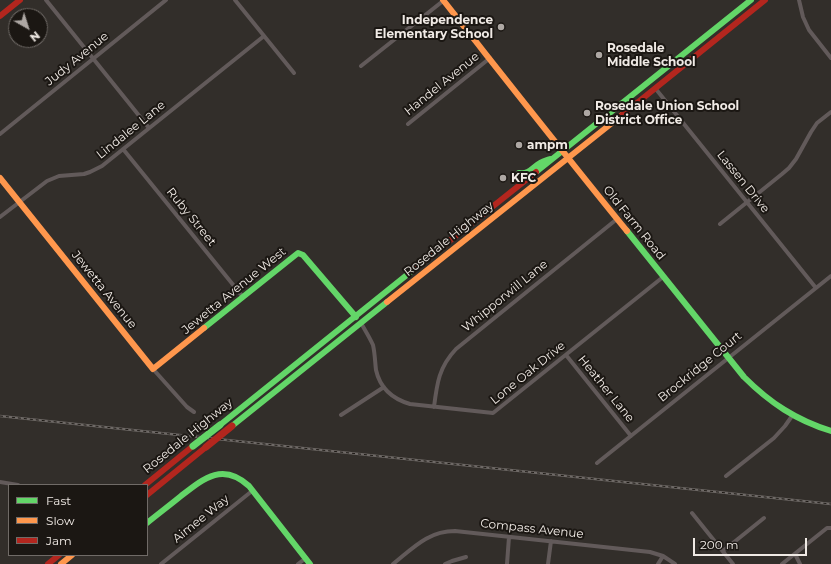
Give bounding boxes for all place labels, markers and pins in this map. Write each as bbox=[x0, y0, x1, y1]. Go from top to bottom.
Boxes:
place label: Independence Elementary School bbox=[375, 13, 493, 41]
marker: Independence Elementary School bbox=[496, 22, 506, 32]
place label: Rosedale Middle School bbox=[607, 41, 696, 69]
marker: Rosedale Middle School bbox=[594, 50, 604, 60]
place label: Rosedale Union School District Office bbox=[595, 99, 739, 127]
marker: Rosedale Union School District Office bbox=[582, 108, 592, 118]
place label: ampm bbox=[527, 138, 568, 152]
marker: ampm bbox=[514, 140, 524, 150]
place label: KFC bbox=[511, 171, 536, 185]
marker: KFC bbox=[498, 173, 508, 183]

